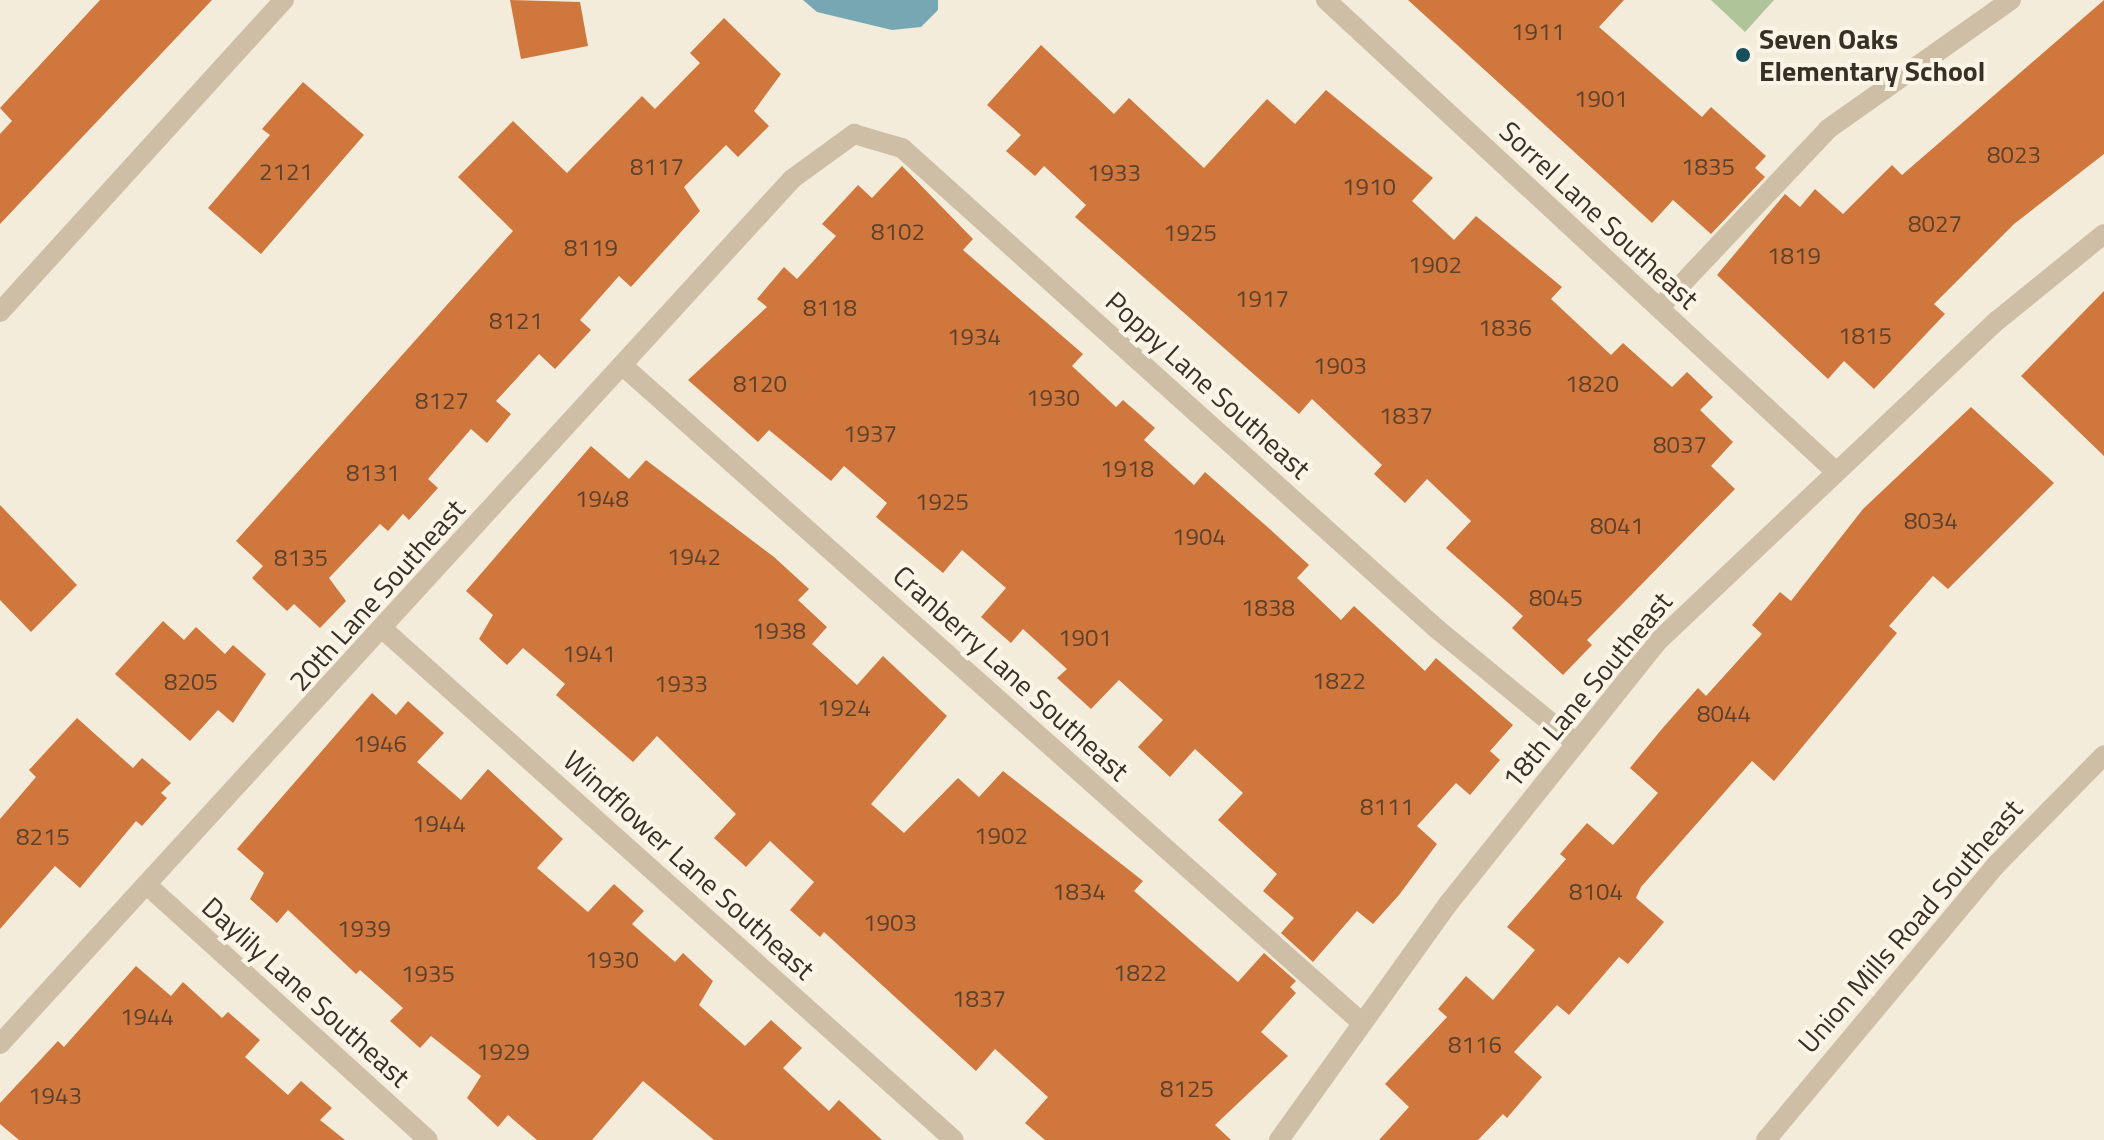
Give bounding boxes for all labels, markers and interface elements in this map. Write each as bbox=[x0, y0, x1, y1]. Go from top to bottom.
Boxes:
house number: 1911 bbox=[1511, 18, 1565, 46]
place label: Seven Oaks Elementary School bbox=[1759, 22, 1985, 88]
marker: Seven Oaks Elementary School bbox=[1734, 46, 1752, 64]
house number: 1901 bbox=[1574, 85, 1628, 113]
street label: Sorrel Lane Southeast bbox=[1493, 114, 1705, 316]
house number: 8023 bbox=[1987, 141, 2041, 169]
house number: 8117 bbox=[630, 153, 684, 181]
house number: 1835 bbox=[1681, 153, 1735, 181]
house number: 2121 bbox=[259, 158, 313, 186]
house number: 1933 bbox=[1087, 159, 1141, 187]
house number: 1910 bbox=[1342, 173, 1396, 201]
house number: 8027 bbox=[1908, 210, 1962, 238]
house number: 8102 bbox=[871, 218, 925, 246]
house number: 1925 bbox=[1163, 219, 1217, 247]
house number: 8119 bbox=[564, 234, 618, 262]
house number: 1819 bbox=[1767, 242, 1821, 270]
house number: 1902 bbox=[1408, 251, 1462, 279]
street label: Poppy Lane Southeast bbox=[1099, 284, 1317, 486]
house number: 1917 bbox=[1235, 285, 1289, 313]
house number: 8118 bbox=[803, 294, 857, 322]
house number: 8121 bbox=[489, 307, 543, 335]
house number: 1836 bbox=[1478, 314, 1532, 342]
house number: 1815 bbox=[1838, 322, 1892, 350]
house number: 1934 bbox=[947, 323, 1001, 351]
house number: 1903 bbox=[1313, 352, 1367, 380]
house number: 8120 bbox=[733, 370, 787, 398]
house number: 1820 bbox=[1565, 370, 1619, 398]
house number: 1930 bbox=[1026, 384, 1080, 412]
house number: 8127 bbox=[415, 387, 469, 415]
house number: 1837 bbox=[1379, 402, 1433, 430]
house number: 1937 bbox=[843, 420, 897, 448]
house number: 8037 bbox=[1653, 431, 1707, 459]
house number: 1918 bbox=[1100, 455, 1154, 483]
house number: 8131 bbox=[346, 459, 400, 487]
house number: 1948 bbox=[575, 485, 629, 513]
house number: 1925 bbox=[915, 488, 969, 516]
street label: 20th Lane Southeast bbox=[282, 492, 472, 698]
house number: 8034 bbox=[1904, 507, 1958, 535]
house number: 8041 bbox=[1590, 512, 1644, 540]
house number: 1904 bbox=[1172, 523, 1226, 551]
house number: 1942 bbox=[667, 543, 721, 571]
house number: 8135 bbox=[274, 544, 328, 572]
street label: Cranberry Lane Southeast bbox=[886, 558, 1136, 788]
house number: 8045 bbox=[1529, 584, 1583, 612]
street label: 18th Lane Southeast bbox=[1495, 585, 1679, 795]
house number: 1838 bbox=[1241, 594, 1295, 622]
house number: 1938 bbox=[752, 617, 806, 645]
house number: 1901 bbox=[1058, 624, 1112, 652]
house number: 1941 bbox=[562, 640, 616, 668]
house number: 1822 bbox=[1312, 667, 1366, 695]
house number: 8205 bbox=[164, 668, 218, 696]
house number: 1933 bbox=[654, 670, 708, 698]
house number: 1924 bbox=[817, 694, 871, 722]
house number: 8044 bbox=[1697, 700, 1751, 728]
house number: 1946 bbox=[353, 730, 407, 758]
street label: Windflower Lane Southeast bbox=[557, 744, 821, 986]
house number: 8111 bbox=[1360, 793, 1414, 821]
street label: Union Mills Road Southeast bbox=[1791, 793, 2029, 1059]
house number: 1944 bbox=[412, 810, 466, 838]
house number: 1902 bbox=[974, 822, 1028, 850]
house number: 8215 bbox=[16, 823, 70, 851]
house number: 1834 bbox=[1052, 878, 1106, 906]
house number: 8104 bbox=[1569, 878, 1623, 906]
street label: Daylily Lane Southeast bbox=[195, 890, 417, 1094]
house number: 1903 bbox=[863, 909, 917, 937]
house number: 1939 bbox=[337, 915, 391, 943]
house number: 1930 bbox=[585, 946, 639, 974]
house number: 1822 bbox=[1113, 959, 1167, 987]
house number: 1935 bbox=[401, 960, 455, 988]
house number: 1837 bbox=[952, 985, 1006, 1013]
house number: 1944 bbox=[120, 1003, 174, 1031]
house number: 8116 bbox=[1448, 1031, 1502, 1059]
house number: 1929 bbox=[476, 1038, 530, 1066]
house number: 8125 bbox=[1160, 1075, 1214, 1103]
house number: 1943 bbox=[28, 1082, 82, 1110]

